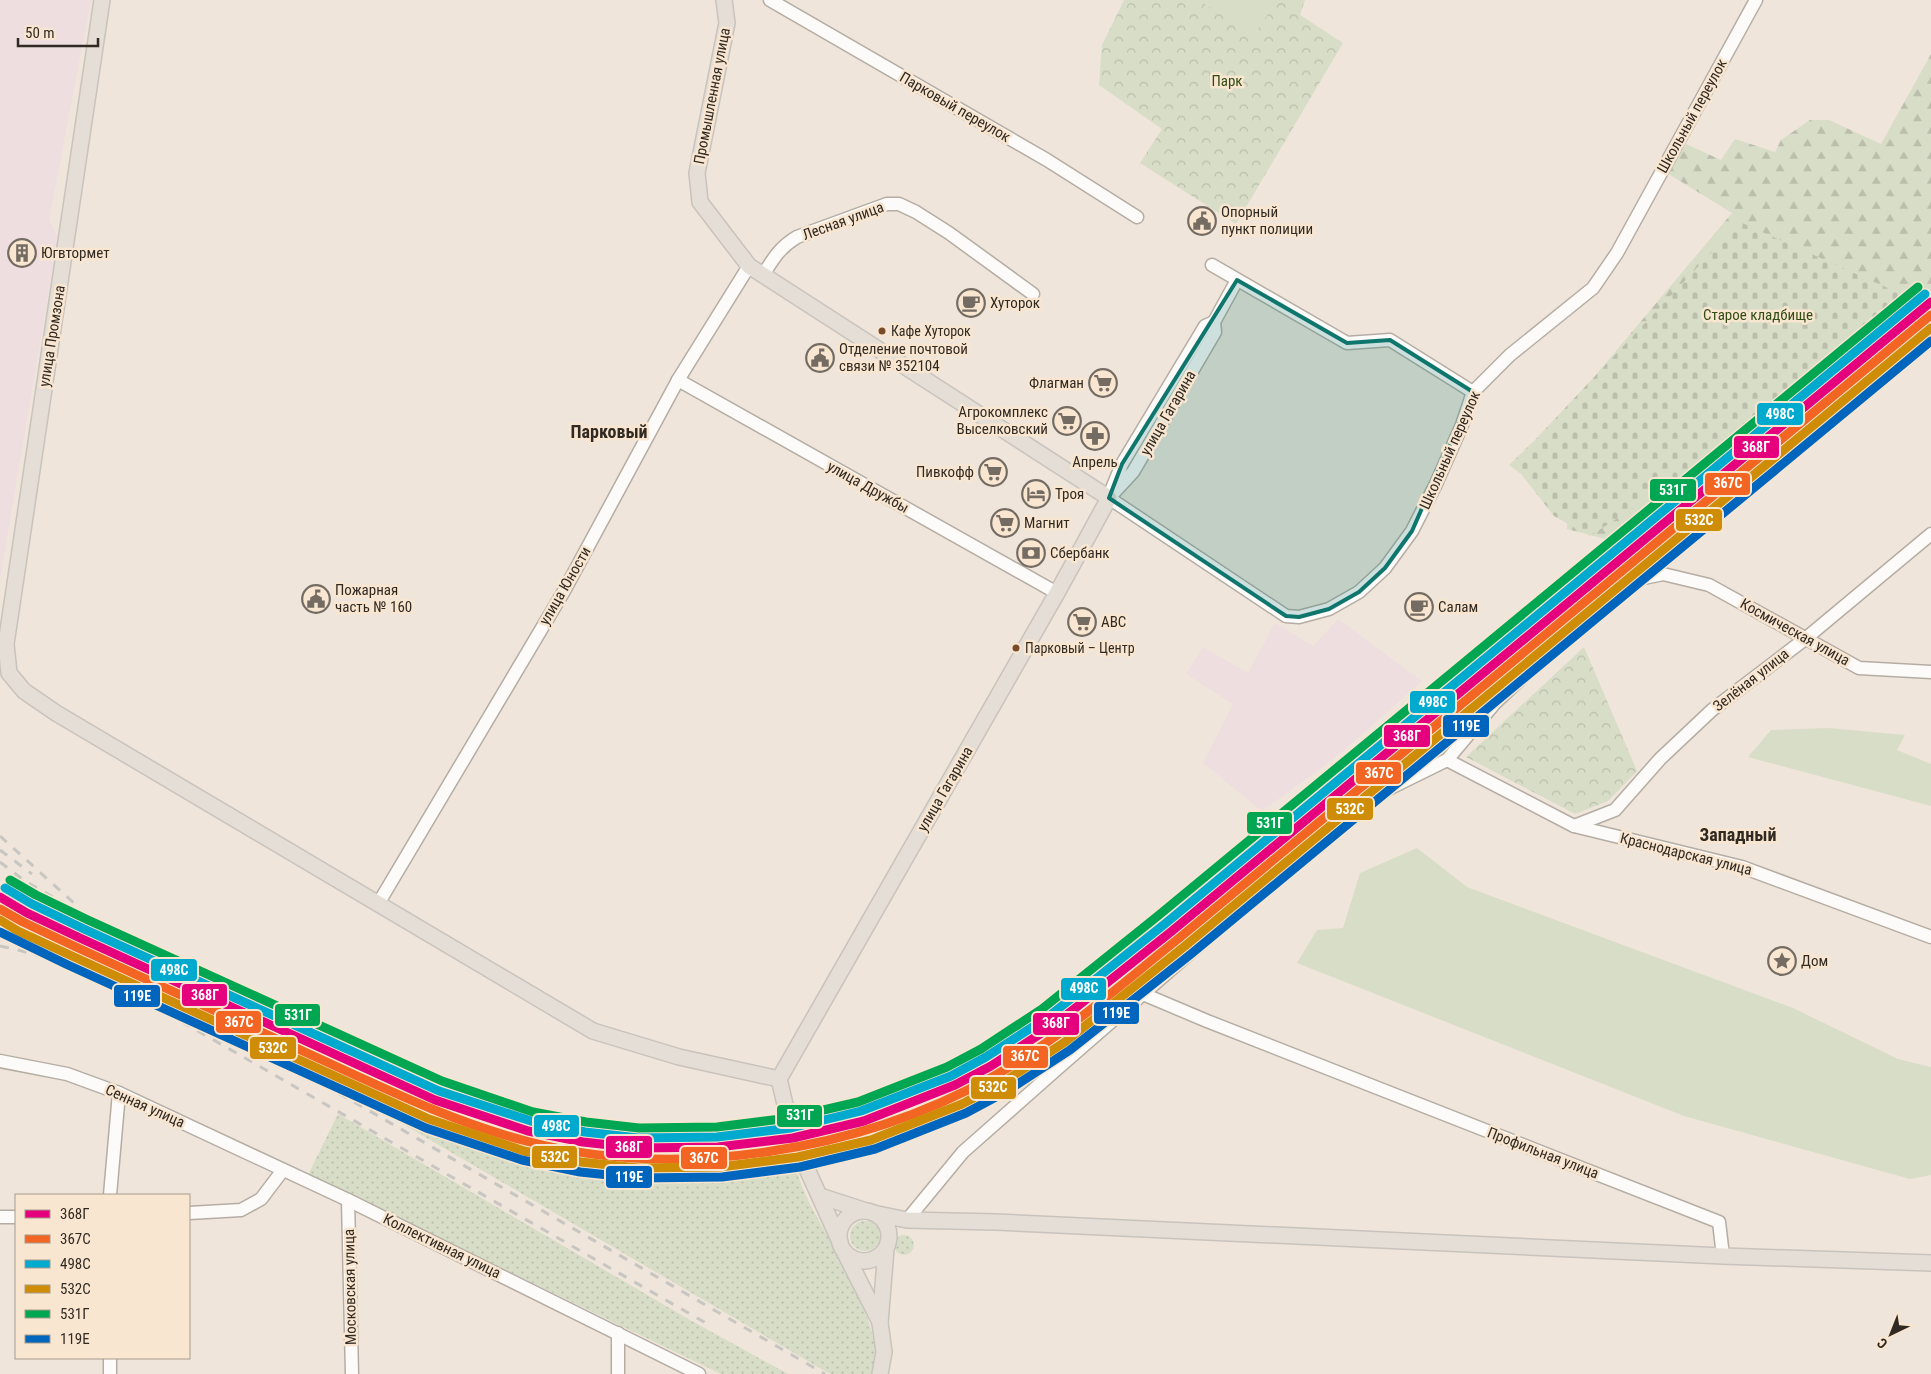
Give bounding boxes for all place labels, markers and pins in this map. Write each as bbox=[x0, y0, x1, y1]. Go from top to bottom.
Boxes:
place label: Опорный пункт полиции bbox=[1221, 203, 1313, 238]
public building icon: Опорный пункт полиции bbox=[1187, 206, 1217, 236]
building icon: Югвтормет bbox=[7, 238, 37, 268]
place label: Югвтормет bbox=[41, 244, 110, 262]
cafe icon: Хуторок bbox=[956, 288, 986, 318]
place label: Хуторок bbox=[990, 294, 1040, 312]
place label: Кафе Хуторок bbox=[891, 323, 971, 339]
marker: Кафе Хуторок bbox=[877, 326, 887, 336]
place label: Отделение почтовой связи № 352104 bbox=[839, 340, 968, 375]
public building icon: Отделение почтовой связи № 352104 bbox=[805, 343, 835, 373]
supermarket icon: Флагман bbox=[1088, 368, 1118, 398]
place label: Флагман bbox=[1029, 374, 1084, 392]
place label: Агрокомплекс Выселковский bbox=[956, 403, 1048, 438]
supermarket icon: Агрокомплекс Выселковский bbox=[1052, 406, 1082, 436]
pharmacy icon: Апрель bbox=[1080, 421, 1110, 451]
place label: Апрель bbox=[1072, 453, 1118, 471]
supermarket icon: Пивкофф bbox=[978, 457, 1008, 487]
place label: Пивкофф bbox=[916, 463, 974, 481]
hotel icon: Троя bbox=[1021, 479, 1051, 509]
place label: Троя bbox=[1055, 485, 1084, 503]
supermarket icon: Магнит bbox=[990, 508, 1020, 538]
place label: Магнит bbox=[1024, 514, 1070, 532]
bank icon: Сбербанк bbox=[1016, 538, 1046, 568]
place label: Сбербанк bbox=[1050, 544, 1110, 562]
place label: Пожарная часть № 160 bbox=[335, 581, 412, 616]
public building icon: Пожарная часть № 160 bbox=[301, 584, 331, 614]
cafe icon: Салам bbox=[1404, 592, 1434, 622]
place label: Салам bbox=[1438, 598, 1478, 616]
supermarket icon: ABC bbox=[1067, 607, 1097, 637]
place label: ABC bbox=[1101, 613, 1126, 631]
place label: Парковый – Центр bbox=[1025, 640, 1135, 656]
marker: Парковый – Центр bbox=[1011, 643, 1021, 653]
place icon: Дом bbox=[1767, 946, 1797, 976]
place label: Дом bbox=[1801, 952, 1828, 970]

